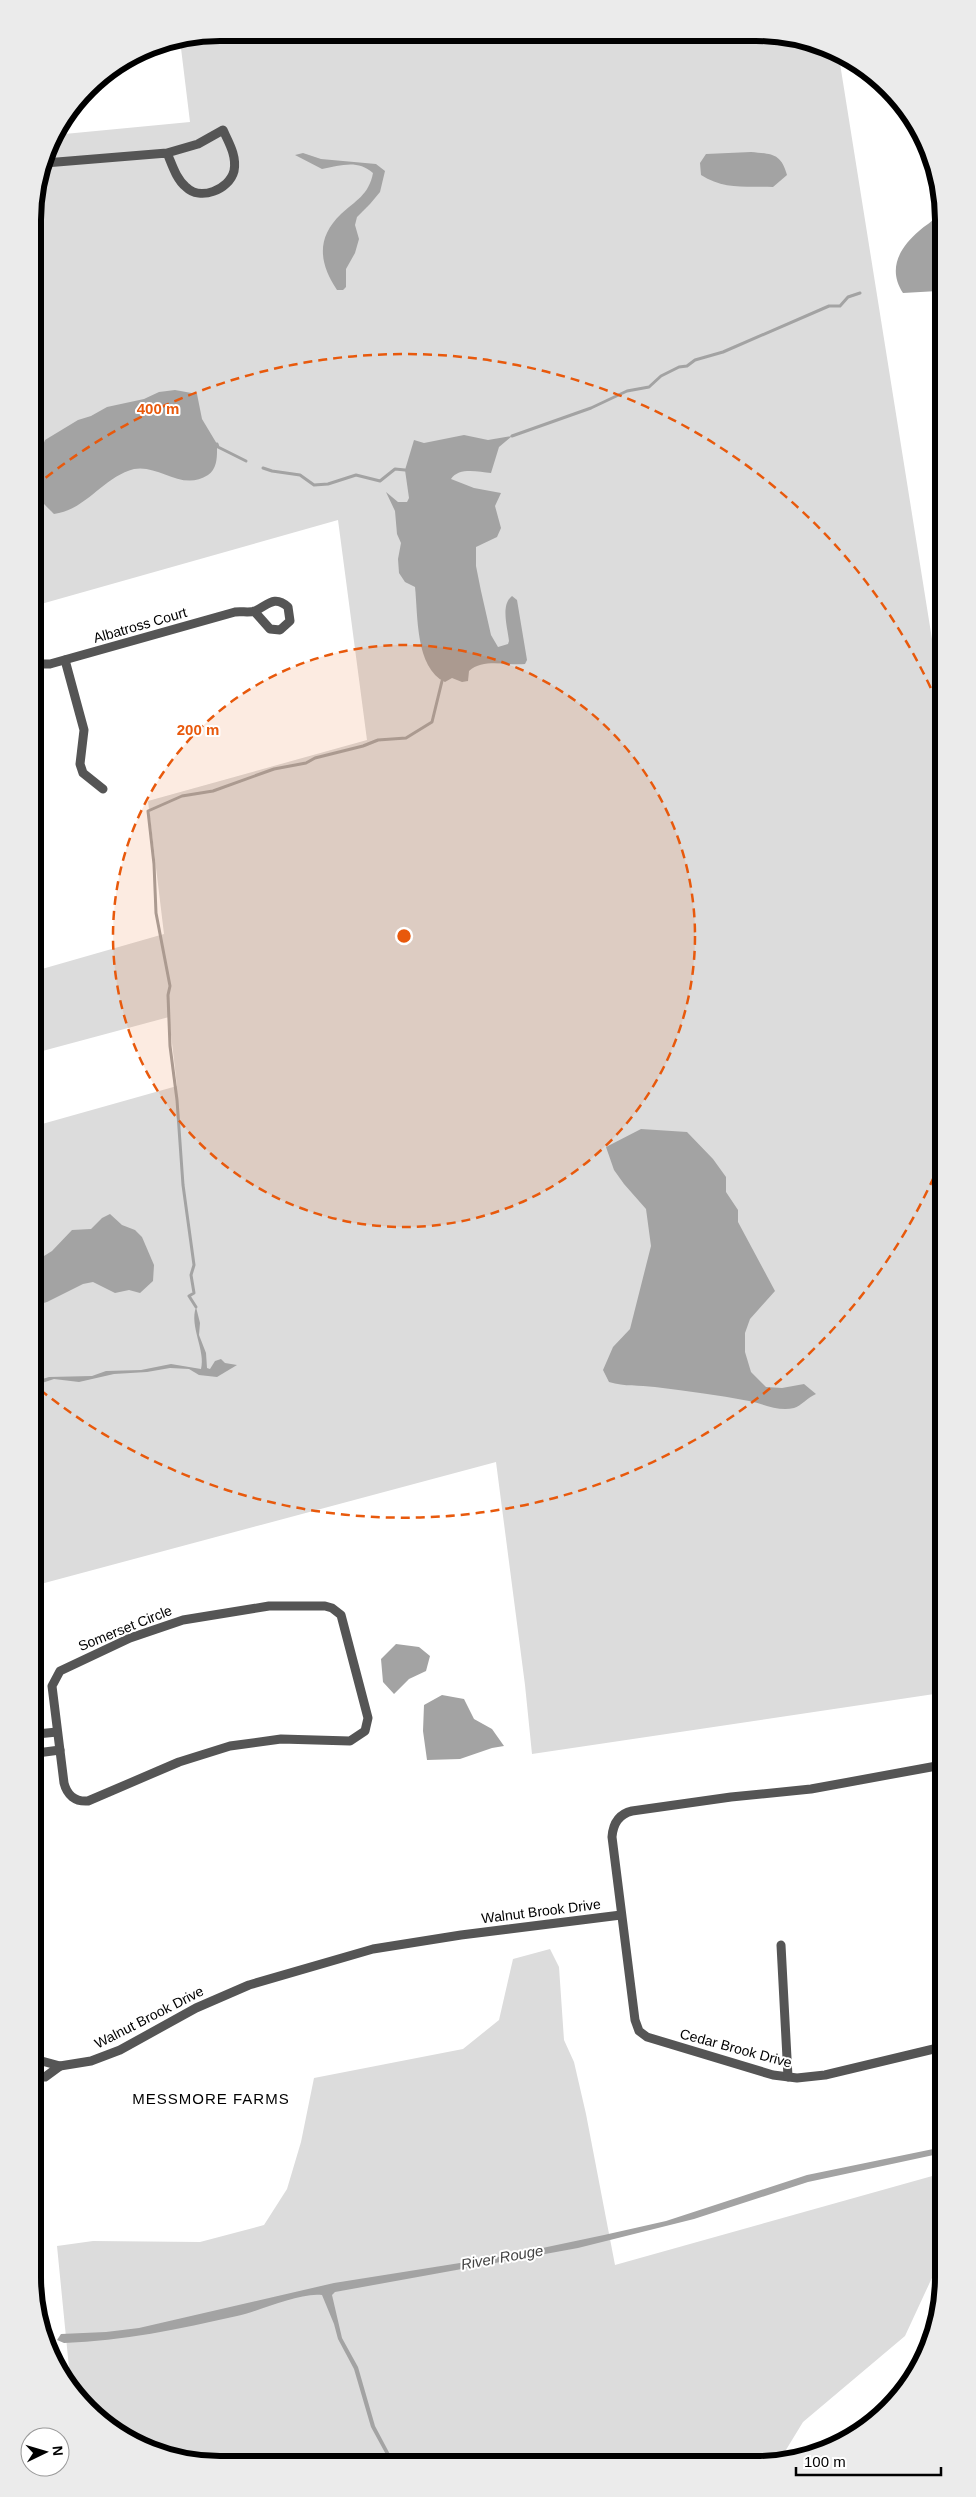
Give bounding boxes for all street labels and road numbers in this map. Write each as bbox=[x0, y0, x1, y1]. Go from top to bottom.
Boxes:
street label: Albatross Court bbox=[91, 604, 189, 646]
street label: Somerset Circle bbox=[76, 1602, 174, 1654]
street label: Walnut Brook Drive bbox=[480, 1896, 602, 1926]
street label: Walnut Brook Drive bbox=[92, 1983, 206, 2051]
street label: Cedar Brook Drive bbox=[678, 2025, 794, 2071]

